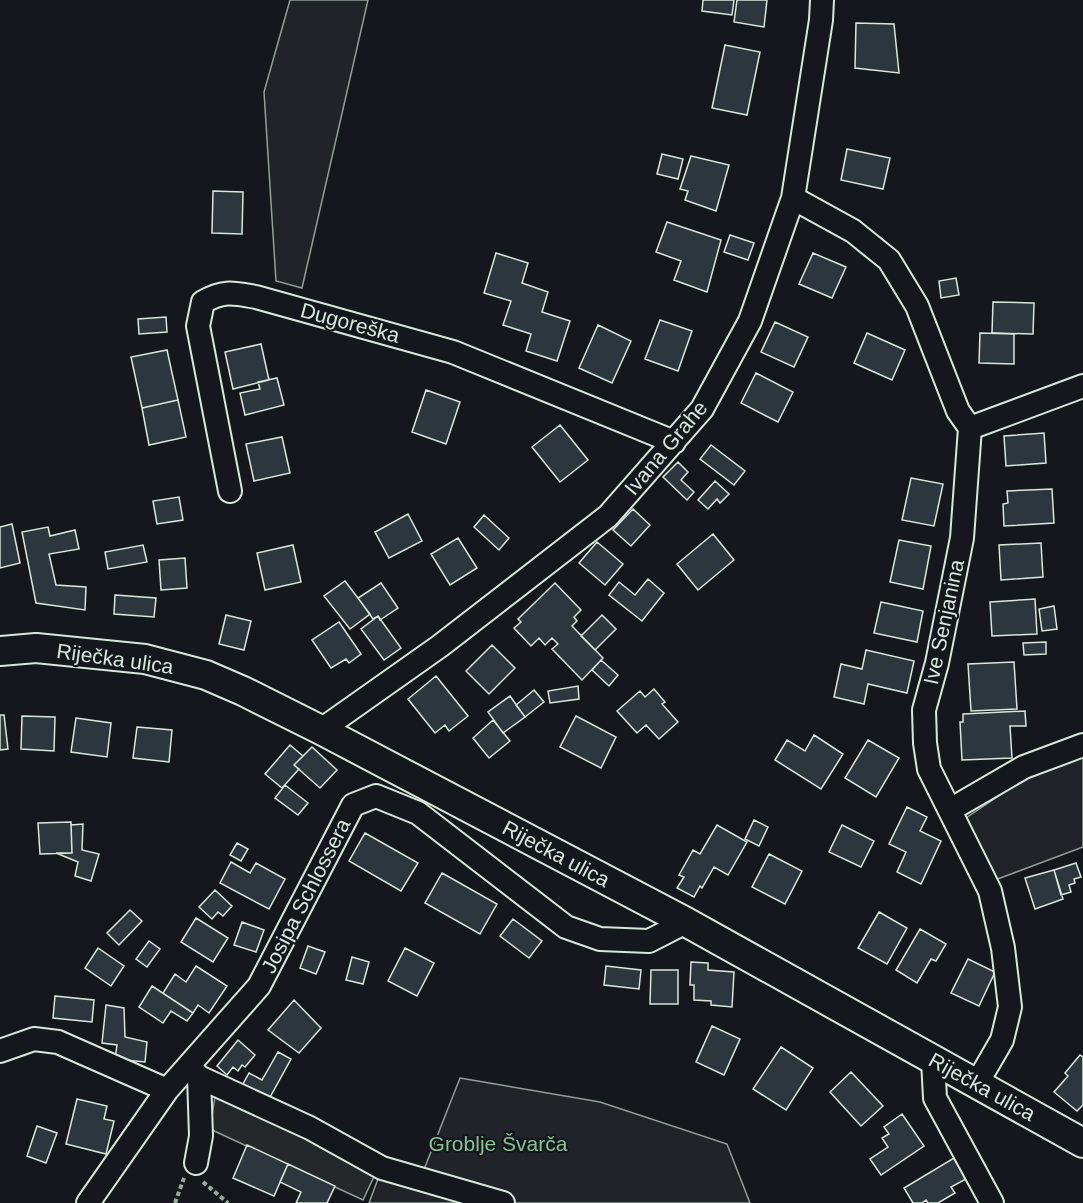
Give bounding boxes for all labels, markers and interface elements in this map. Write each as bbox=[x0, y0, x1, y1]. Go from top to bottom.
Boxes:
street label: Dugoreška bbox=[298, 298, 402, 347]
street label: Ivana Grahe bbox=[620, 396, 712, 499]
street label: Ive Senjanina bbox=[919, 557, 968, 687]
street label: Riječka ulica bbox=[55, 639, 175, 678]
street label: Josipa Schlossera bbox=[257, 814, 355, 977]
street label: Riječka ulica bbox=[499, 816, 614, 892]
street label: Riječka ulica bbox=[925, 1048, 1040, 1125]
park label: Groblje Švarča bbox=[429, 1132, 568, 1155]

